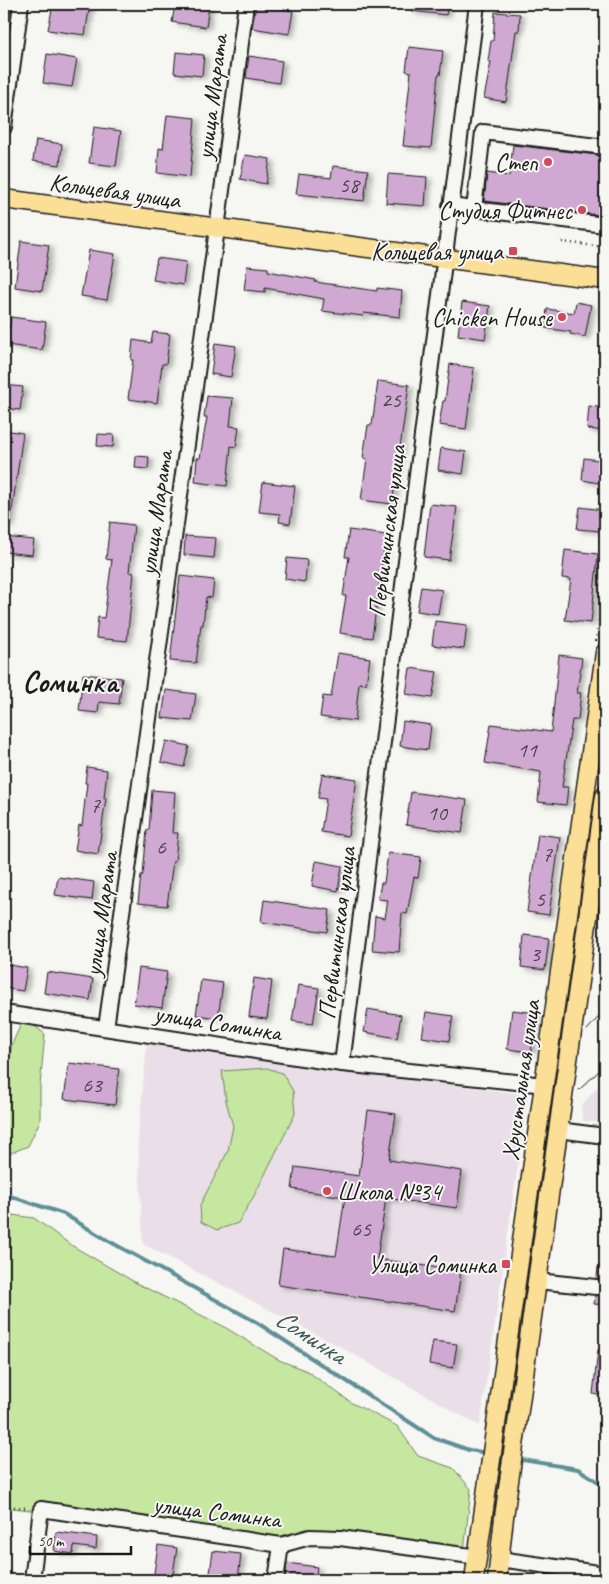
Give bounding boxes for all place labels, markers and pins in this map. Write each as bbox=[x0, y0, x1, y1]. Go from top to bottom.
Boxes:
place label: Степ bbox=[495, 147, 539, 179]
marker: Степ bbox=[542, 156, 554, 168]
place label: Студия Фитнес bbox=[438, 195, 573, 227]
marker: Студия Фитнес bbox=[576, 204, 588, 216]
place label: Кольцевая улица bbox=[371, 236, 505, 268]
marker: Кольцевая улица bbox=[507, 245, 519, 257]
place label: Chicken House bbox=[432, 302, 554, 334]
marker: Chicken House bbox=[556, 311, 568, 323]
place label: Школа №34 bbox=[337, 1176, 444, 1208]
marker: Школа №34 bbox=[321, 1185, 333, 1197]
place label: Улица Соминка bbox=[368, 1249, 498, 1281]
marker: Улица Соминка bbox=[500, 1258, 512, 1270]

